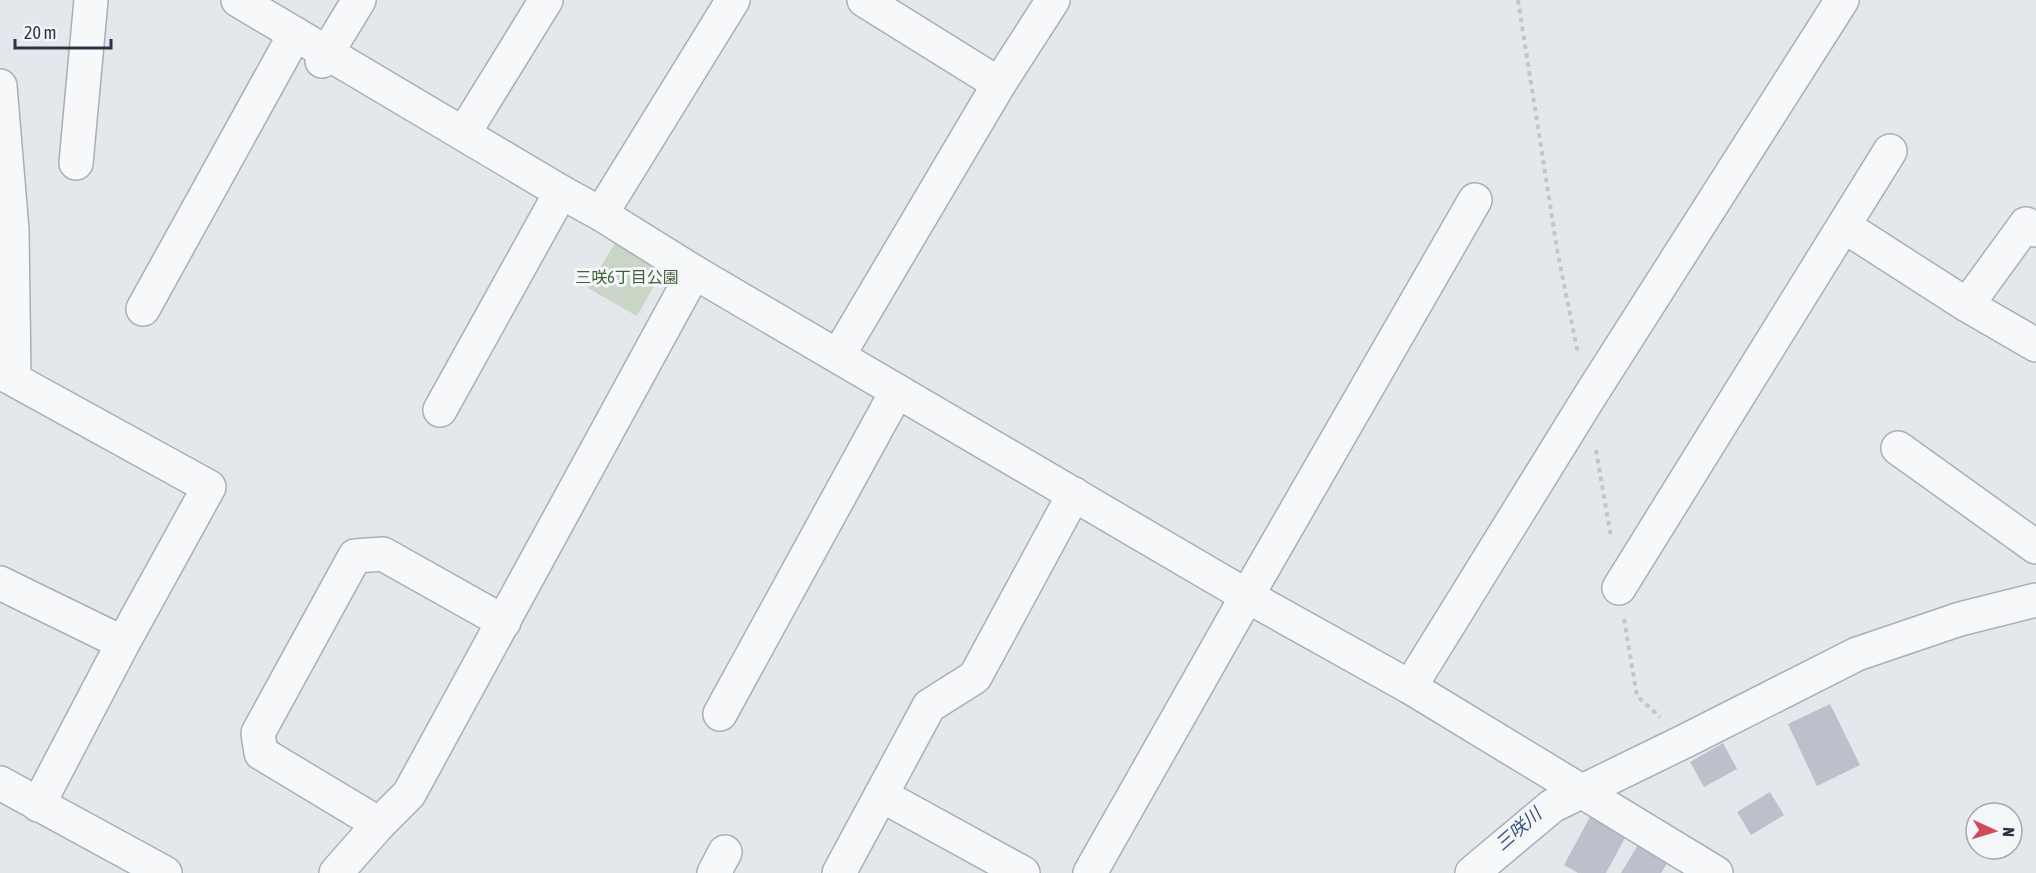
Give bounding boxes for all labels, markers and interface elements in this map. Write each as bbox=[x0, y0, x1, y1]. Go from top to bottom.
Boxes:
scale bar bbox=[15, 12, 111, 50]
text: 20 m bbox=[24, 22, 56, 43]
park label: 三咲6丁目公園 bbox=[575, 268, 679, 286]
north arrow bbox=[1964, 801, 2024, 861]
water label: 三咲川 bbox=[1491, 802, 1547, 855]
text: N bbox=[2000, 827, 2018, 837]

